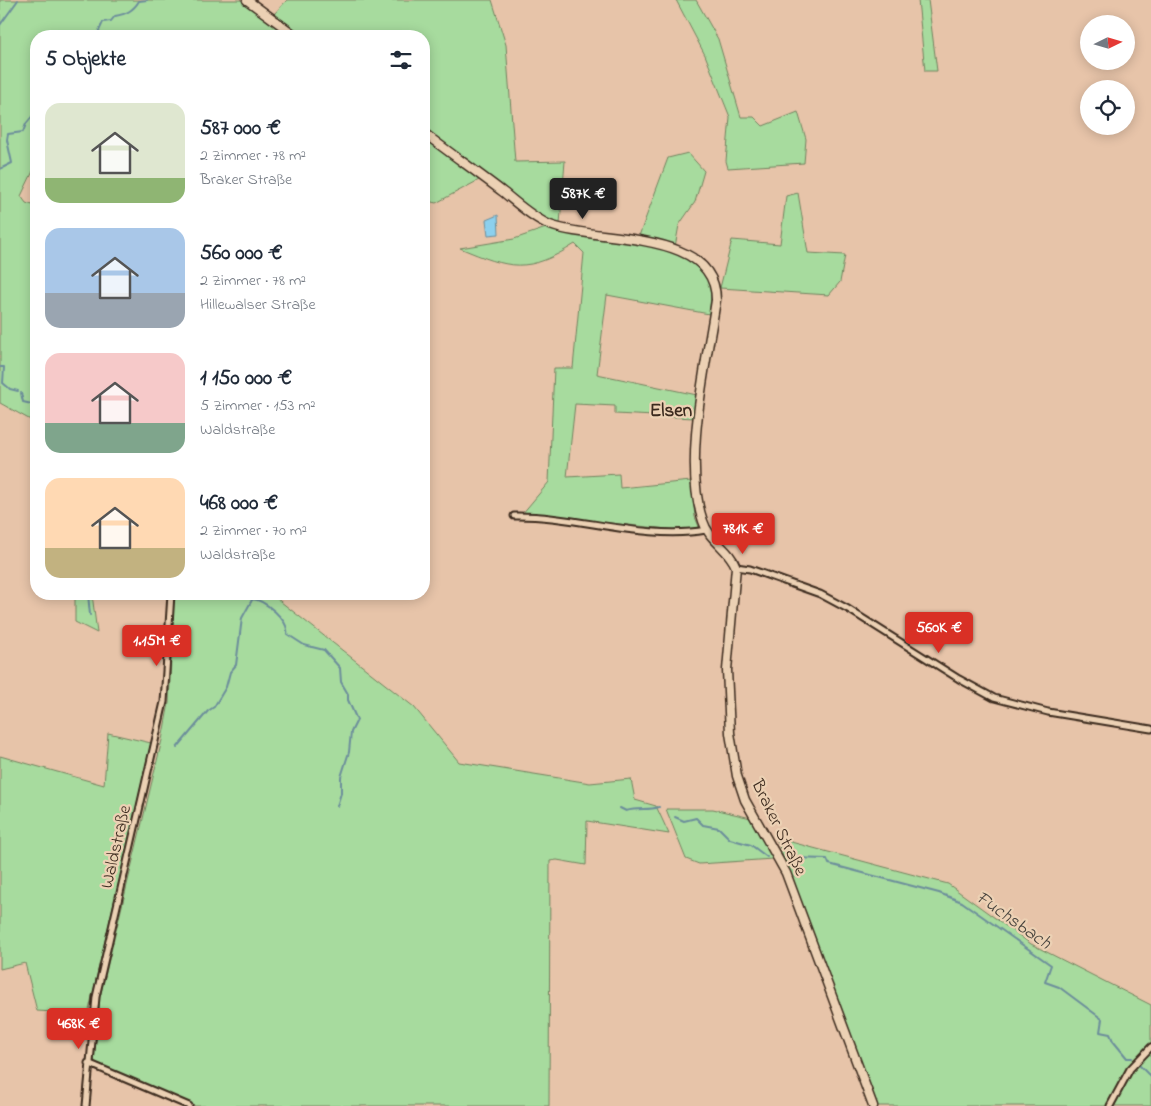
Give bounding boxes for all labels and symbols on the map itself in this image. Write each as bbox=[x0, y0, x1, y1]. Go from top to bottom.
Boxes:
north arrow bbox=[1080, 15, 1135, 70]
pin: 587K € bbox=[542, 178, 624, 220]
district label: Elsen bbox=[650, 398, 692, 425]
pin: 781K € bbox=[702, 512, 784, 555]
pin: 560K € bbox=[898, 612, 980, 654]
pin: 1.15M € bbox=[111, 624, 203, 667]
street label: Braker Straße bbox=[743, 775, 813, 881]
street label: Waldstraße bbox=[95, 802, 139, 891]
water label: Fuchsbach bbox=[970, 885, 1057, 957]
pin: 468K € bbox=[38, 1008, 120, 1050]

